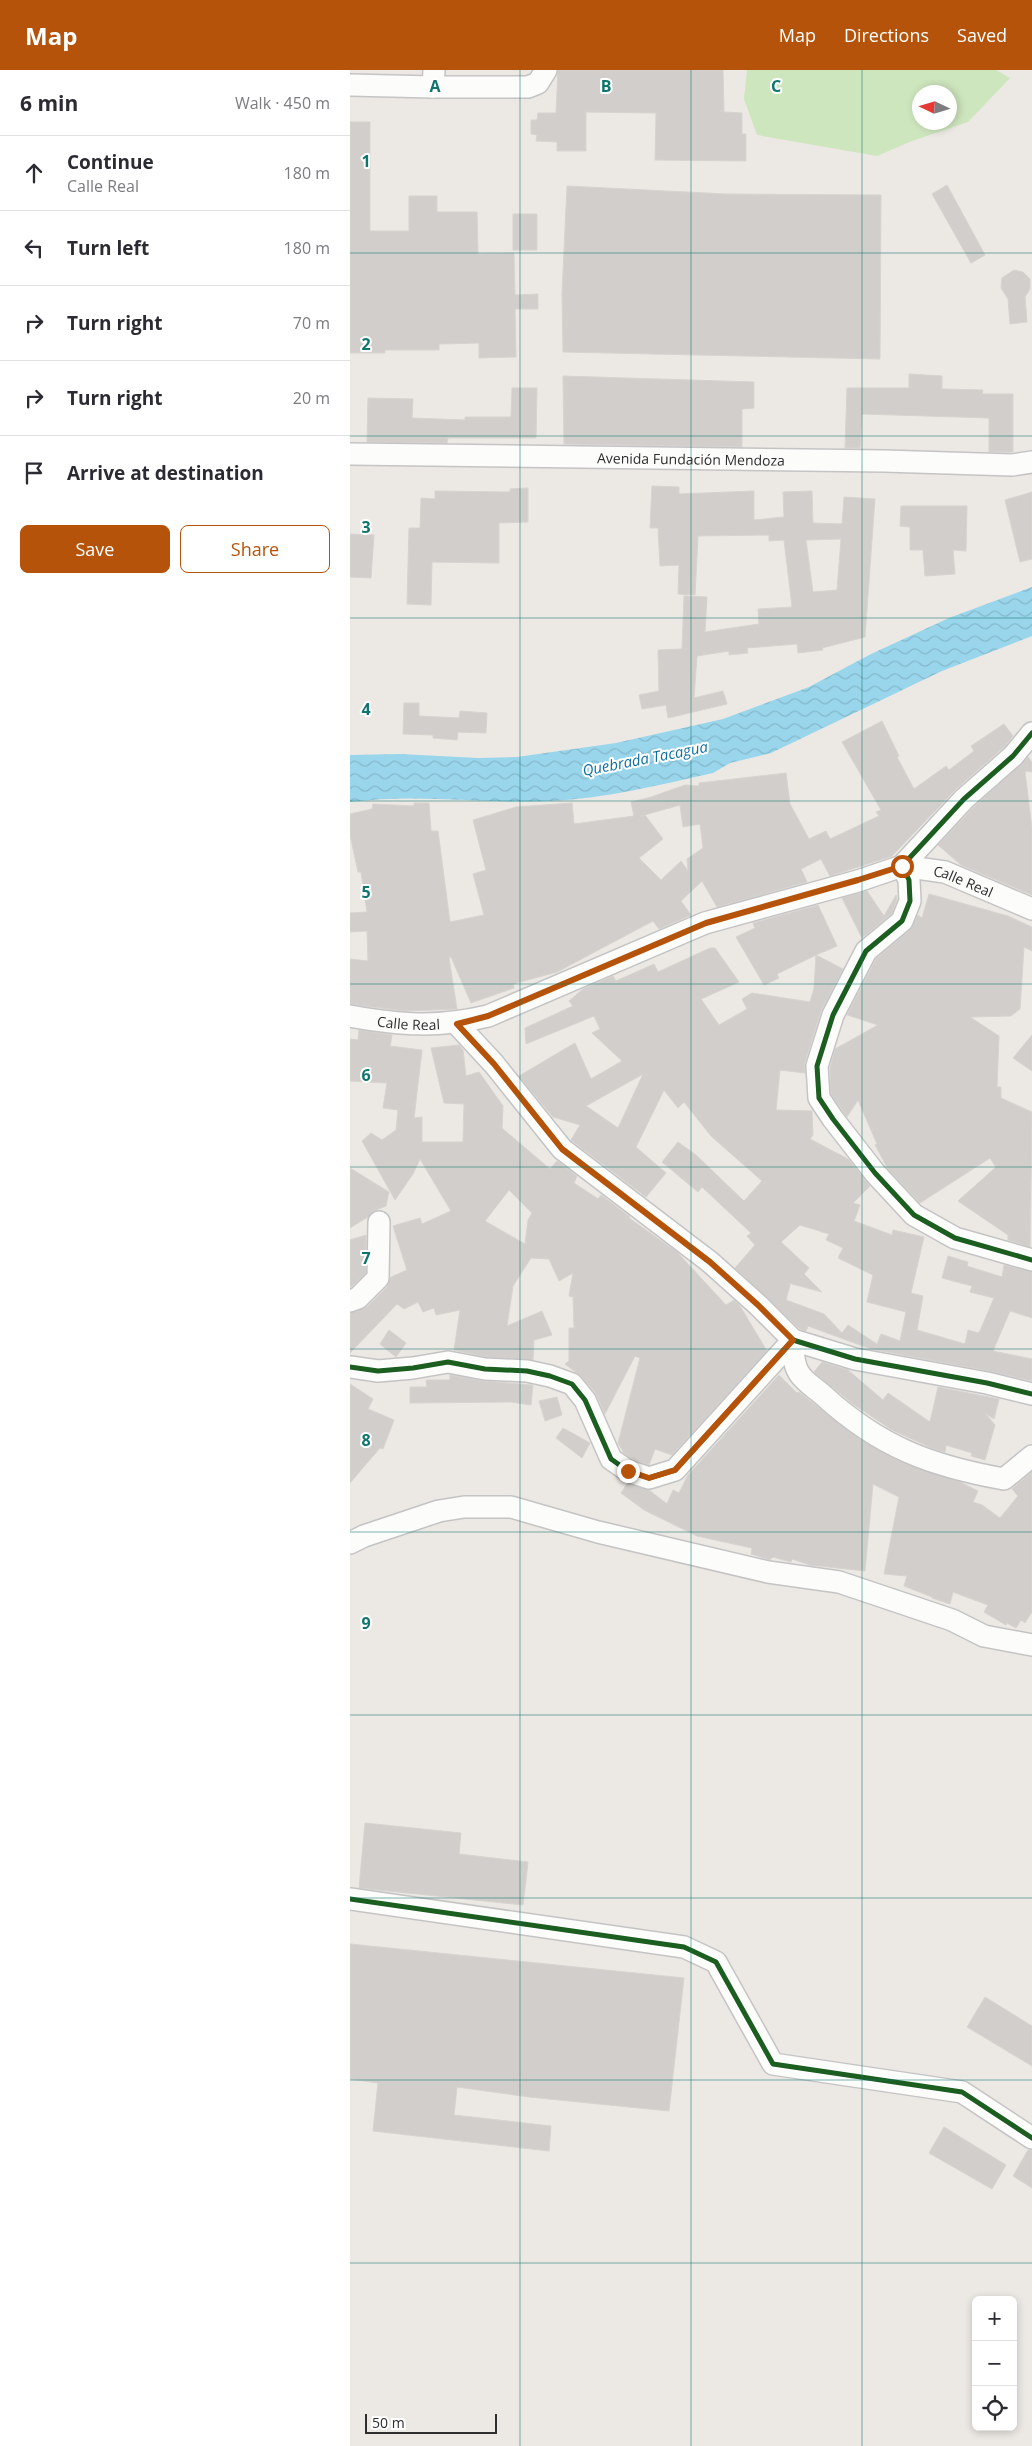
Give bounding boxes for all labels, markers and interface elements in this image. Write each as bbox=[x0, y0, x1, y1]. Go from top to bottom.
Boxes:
text: Map bbox=[25, 19, 77, 52]
text: Map bbox=[779, 23, 816, 47]
text: Directions bbox=[844, 23, 929, 47]
text: Saved bbox=[957, 23, 1007, 47]
text: A bbox=[429, 75, 441, 97]
text: B bbox=[601, 75, 611, 97]
text: C bbox=[771, 75, 781, 97]
north arrow bbox=[912, 85, 957, 130]
text: 6 min bbox=[20, 89, 78, 117]
text: Walk · 450 m bbox=[235, 92, 330, 114]
text: Continue bbox=[67, 149, 154, 175]
text: 1 bbox=[361, 150, 371, 172]
icon: ahead bbox=[20, 159, 48, 187]
text: 180 m bbox=[284, 162, 330, 184]
text: Calle Real bbox=[67, 175, 139, 197]
icon: left bbox=[20, 234, 48, 262]
text: Turn left bbox=[67, 235, 149, 261]
text: 180 m bbox=[284, 237, 330, 259]
icon: right bbox=[20, 309, 48, 337]
text: Turn right bbox=[67, 310, 162, 336]
text: 70 m bbox=[293, 312, 330, 334]
text: 2 bbox=[361, 333, 371, 355]
icon: right bbox=[20, 384, 48, 412]
text: Turn right bbox=[67, 385, 162, 411]
text: 20 m bbox=[293, 387, 330, 409]
street label: Avenida Fundación Mendoza bbox=[597, 448, 785, 469]
icon: arrive bbox=[20, 459, 48, 487]
text: Arrive at destination bbox=[67, 460, 264, 486]
text: 3 bbox=[361, 516, 371, 538]
button: Save bbox=[20, 525, 170, 573]
button: Share bbox=[180, 525, 330, 573]
text: 4 bbox=[361, 698, 371, 720]
water label: Quebrada Tacagua bbox=[581, 736, 710, 780]
route start bbox=[891, 855, 914, 878]
street label: Calle Real bbox=[932, 861, 996, 901]
text: 5 bbox=[361, 881, 371, 903]
street label: Calle Real bbox=[376, 1011, 441, 1033]
text: 6 bbox=[361, 1064, 371, 1086]
text: 7 bbox=[361, 1247, 371, 1269]
text: 8 bbox=[361, 1429, 371, 1451]
route end bbox=[617, 1460, 640, 1483]
text: 9 bbox=[361, 1612, 371, 1634]
map controls bbox=[972, 2296, 1017, 2431]
button: + bbox=[972, 2296, 1017, 2341]
button: − bbox=[972, 2341, 1017, 2386]
button: locate bbox=[972, 2386, 1017, 2431]
scale bar bbox=[365, 2411, 498, 2434]
text: 50 m bbox=[372, 2413, 405, 2432]

